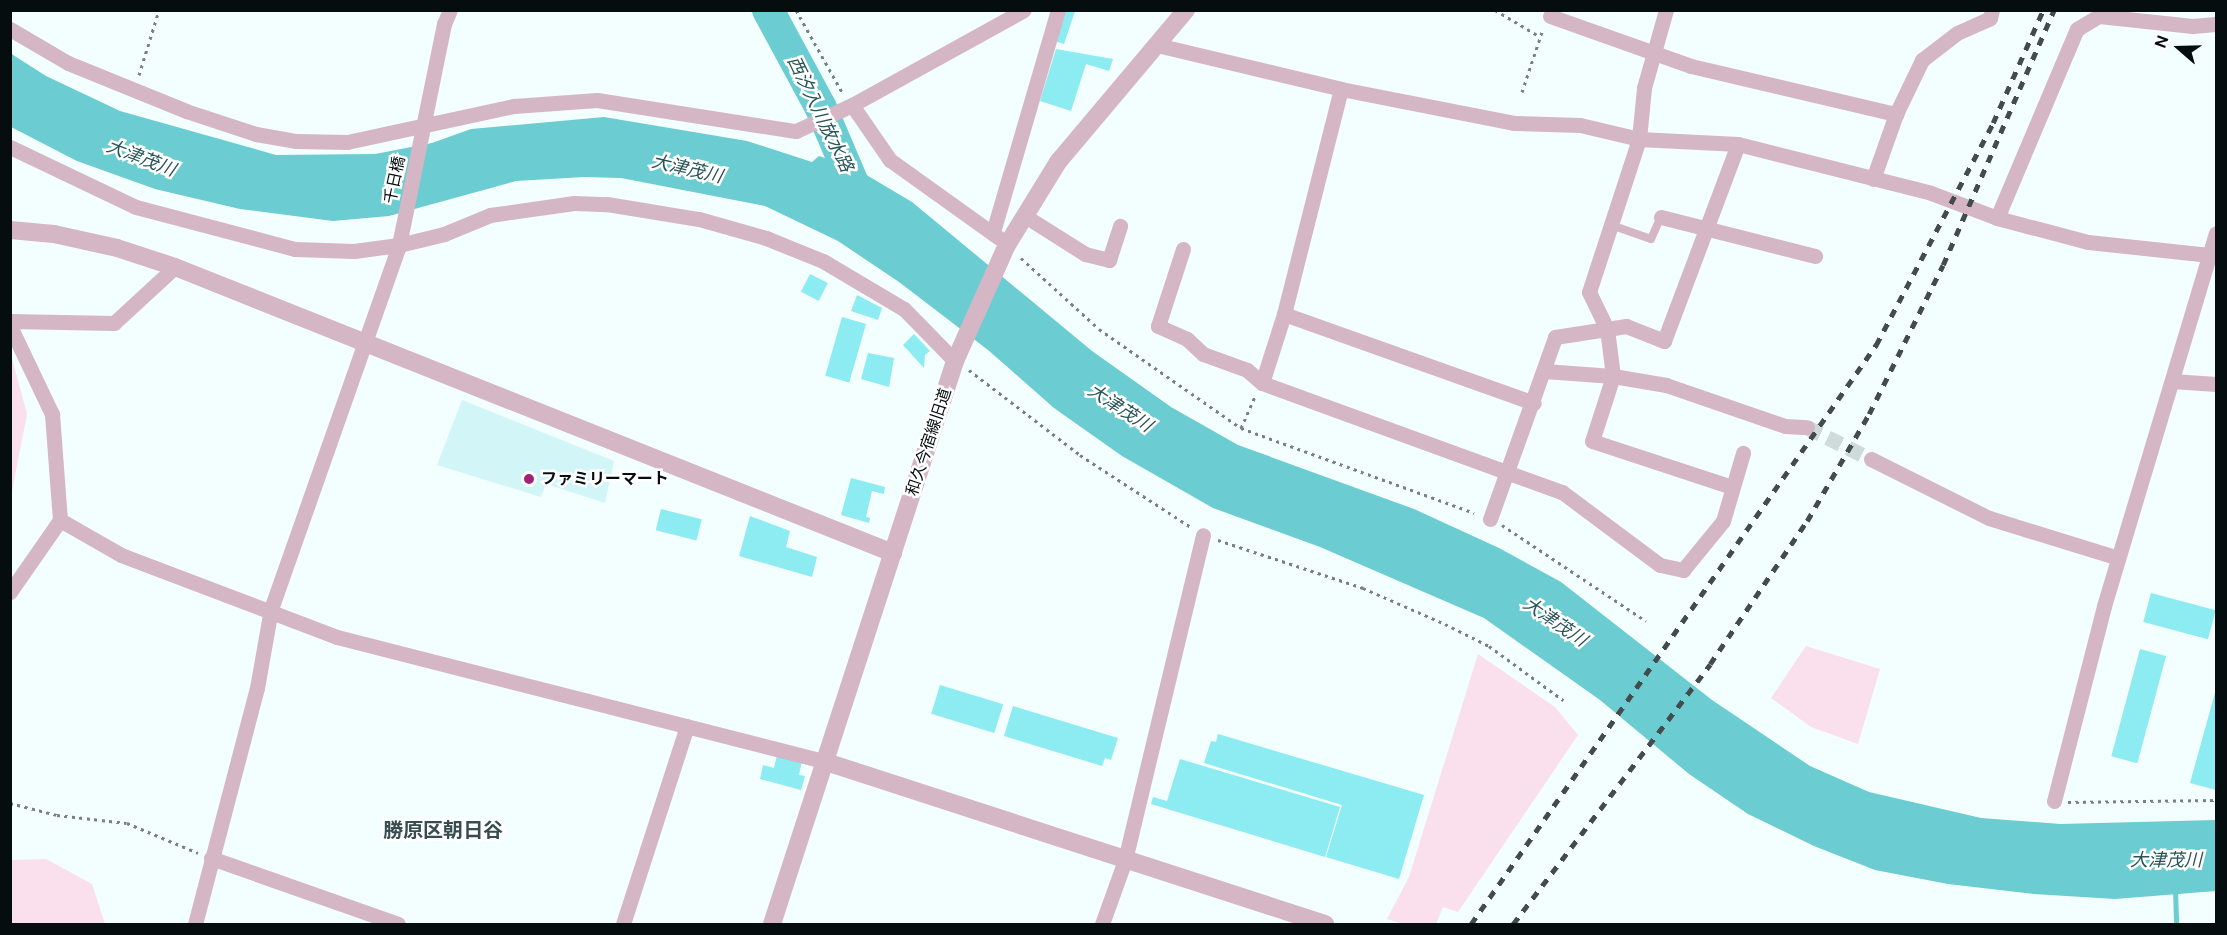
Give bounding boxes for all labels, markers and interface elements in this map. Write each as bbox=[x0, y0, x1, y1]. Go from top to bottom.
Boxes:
north arrow bbox=[2149, 18, 2209, 78]
text: N bbox=[2150, 33, 2173, 51]
water label: 西汐入川放水路 bbox=[783, 53, 857, 175]
water label: 大津茂川 bbox=[104, 135, 178, 181]
water label: 大津茂川 bbox=[649, 150, 725, 188]
street label: 千日橋 bbox=[381, 155, 409, 205]
water label: 大津茂川 bbox=[1084, 379, 1156, 437]
street label: 和久今宿線旧道 bbox=[903, 386, 955, 498]
place label: ファミリーマート bbox=[541, 469, 669, 489]
marker: ファミリーマート bbox=[522, 472, 536, 486]
water label: 大津茂川 bbox=[1519, 593, 1591, 651]
district label: 勝原区朝日谷 bbox=[383, 818, 503, 842]
water label: 大津茂川 bbox=[2130, 849, 2202, 871]

